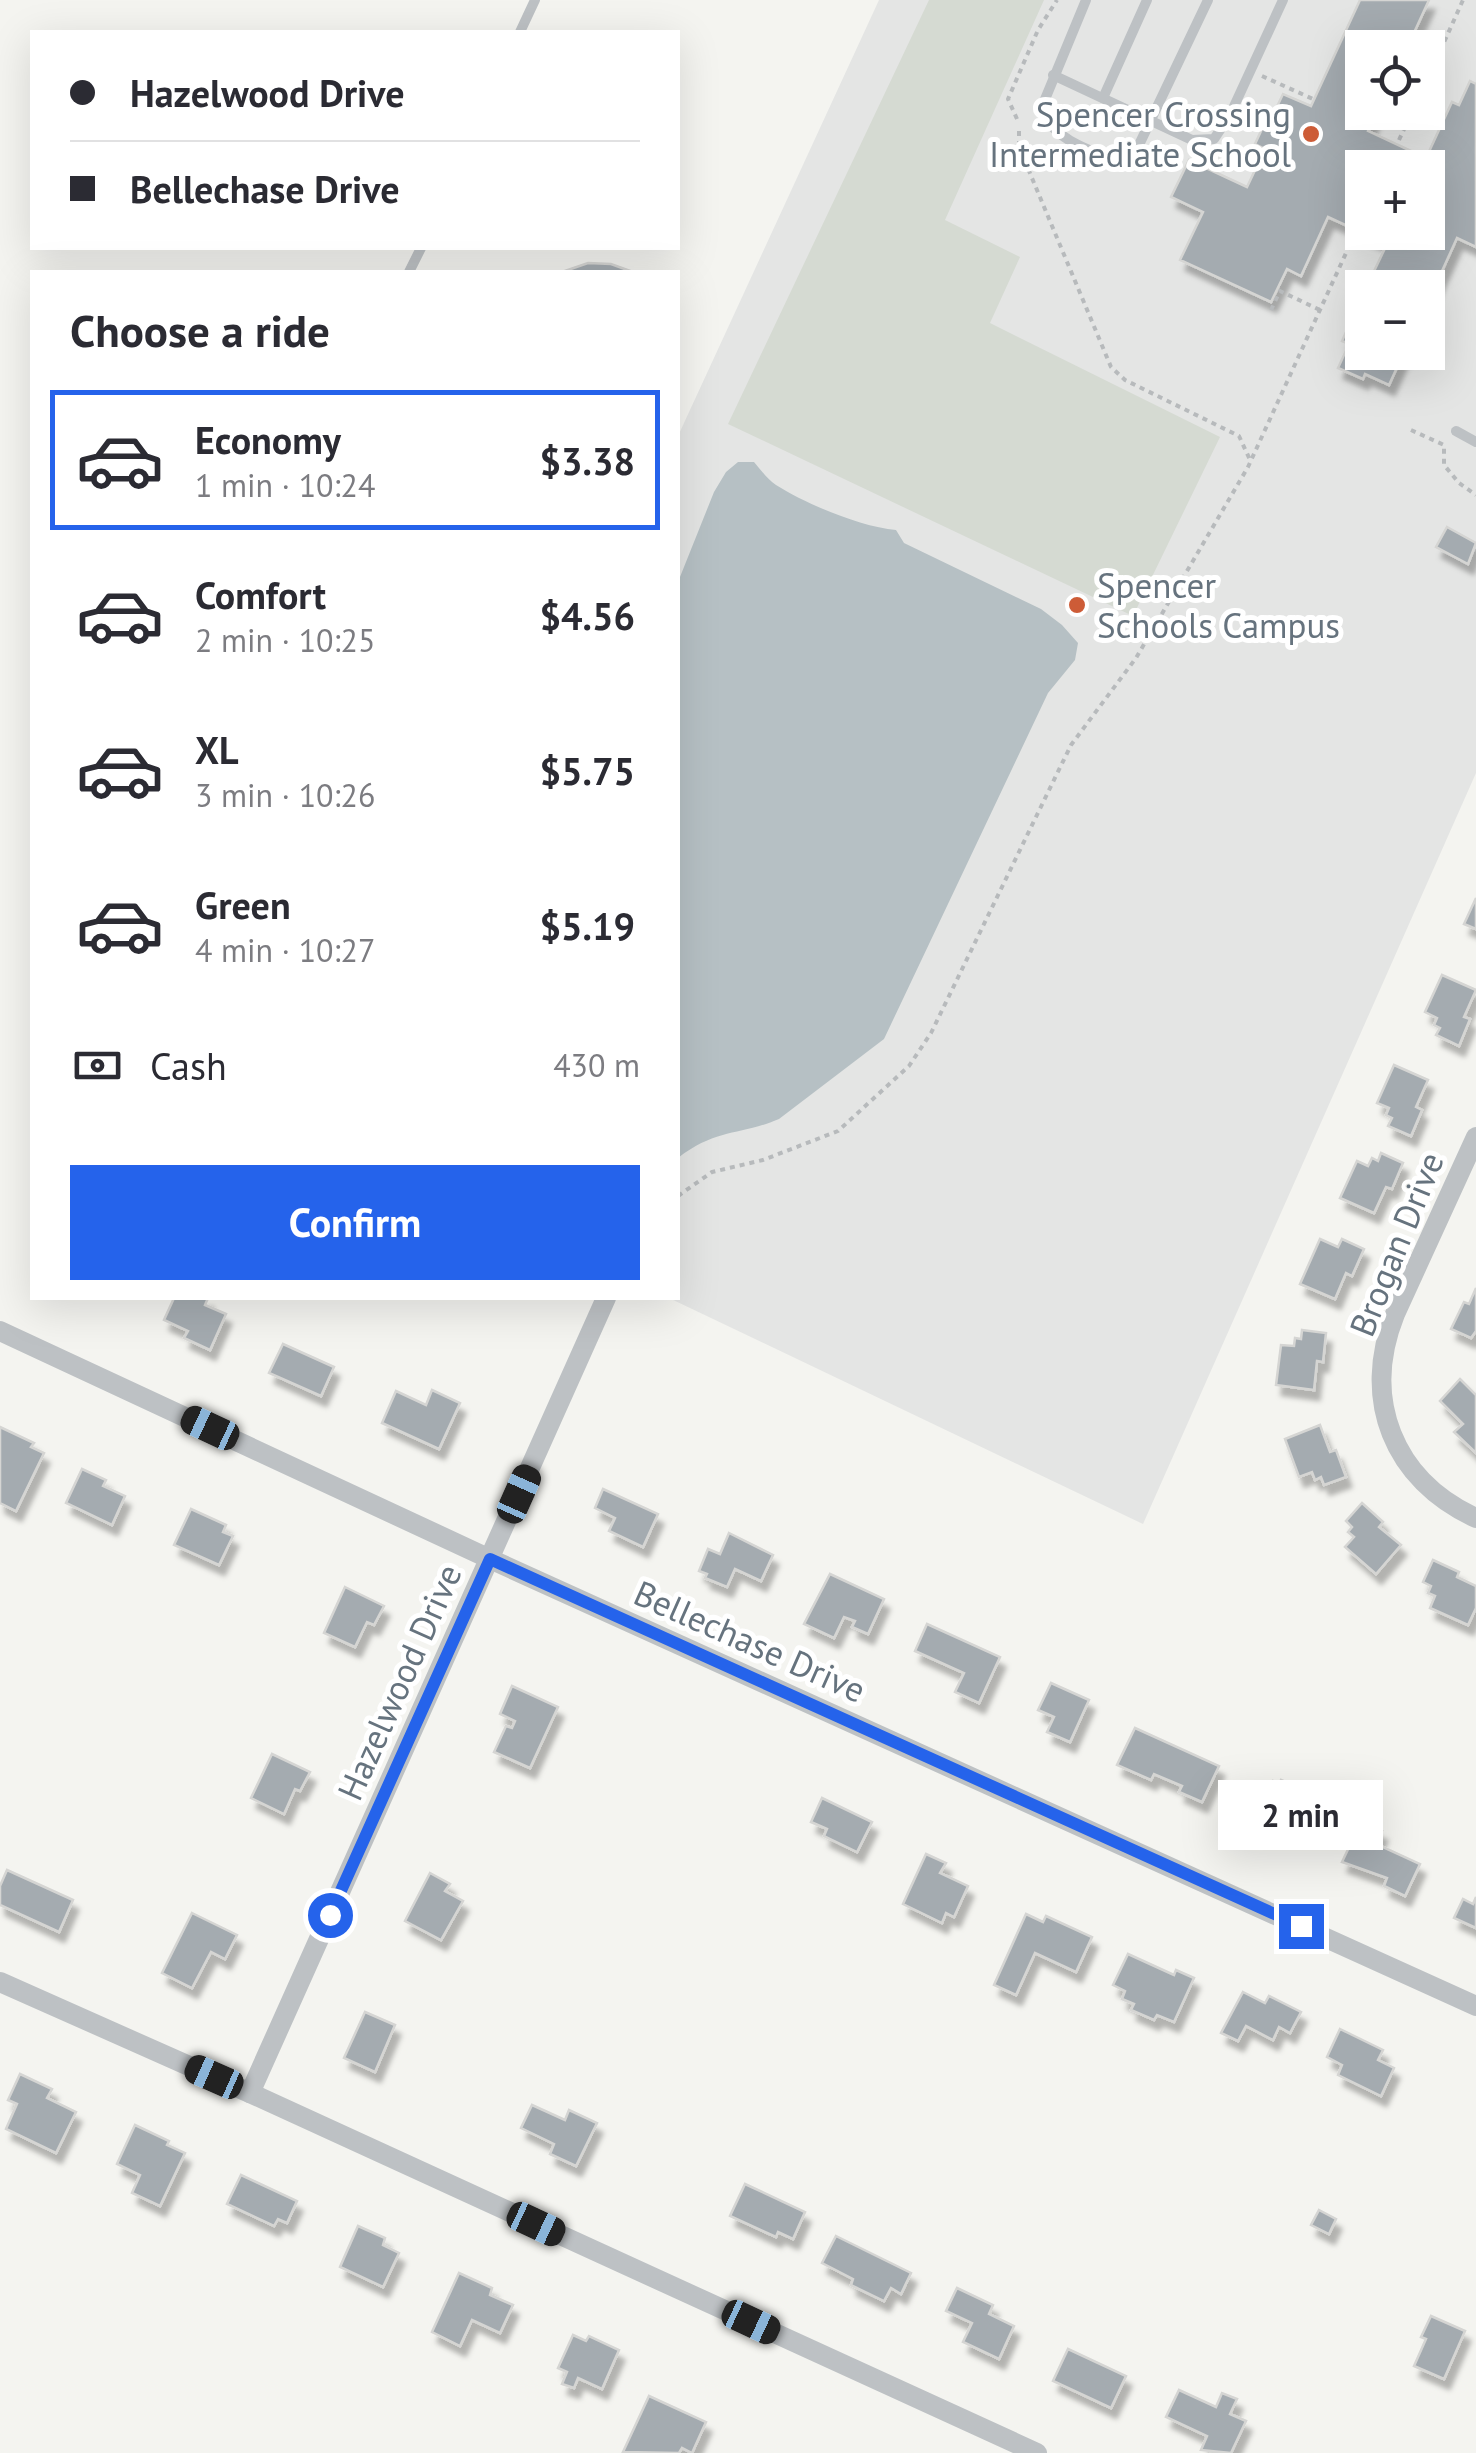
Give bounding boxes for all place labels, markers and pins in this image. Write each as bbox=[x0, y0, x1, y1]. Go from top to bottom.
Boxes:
place label: Spencer Crossing Intermediate School bbox=[989, 91, 1291, 177]
marker: Spencer Crossing Intermediate School bbox=[1300, 123, 1322, 145]
place label: Spencer Schools Campus bbox=[1097, 562, 1340, 648]
marker: Spencer Schools Campus bbox=[1066, 594, 1088, 616]

